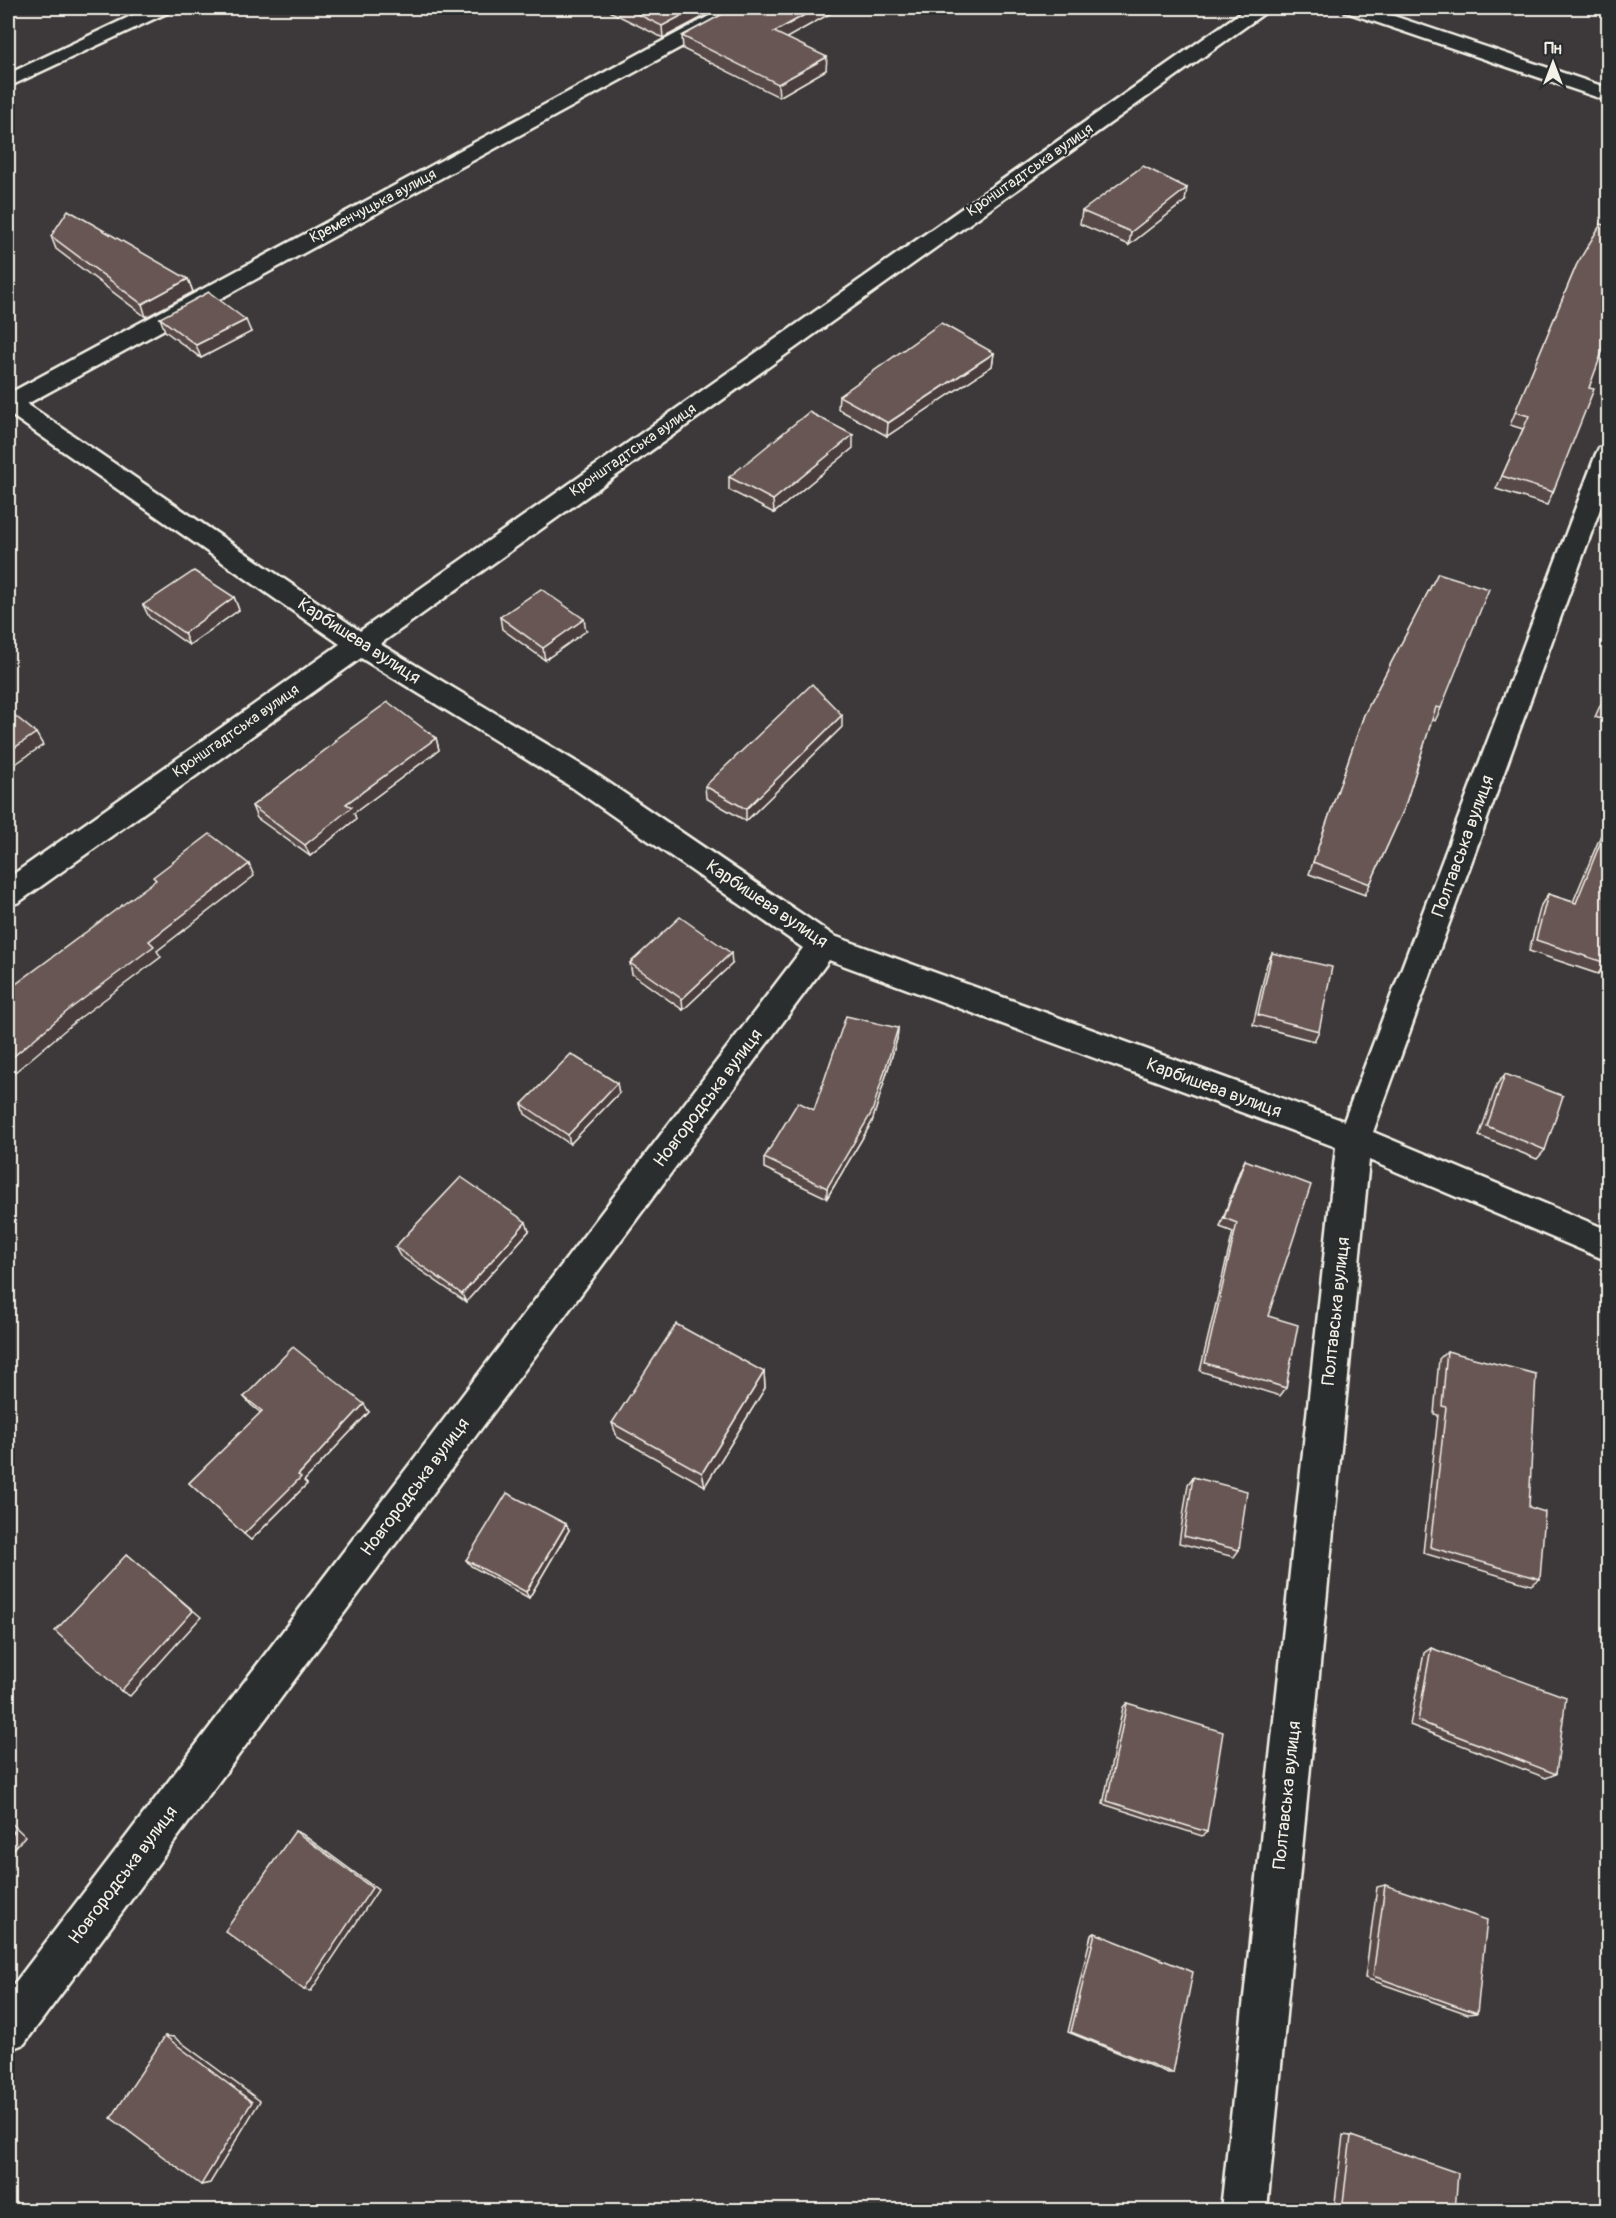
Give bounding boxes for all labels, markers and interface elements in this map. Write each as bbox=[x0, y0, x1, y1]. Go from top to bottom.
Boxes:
north arrow bbox=[1523, 33, 1583, 93]
text: Пн bbox=[1544, 39, 1562, 59]
street label: Кронштадтська вулиця bbox=[963, 119, 1097, 221]
street label: Кременчуцька вулиця bbox=[306, 165, 440, 247]
street label: Кронштадтська вулиця bbox=[566, 399, 700, 501]
street label: Карбишева вулиця bbox=[293, 593, 425, 689]
street label: Кронштадтська вулиця bbox=[169, 680, 303, 782]
street label: Полтавська вулиця bbox=[1427, 772, 1499, 920]
street label: Карбишева вулиця bbox=[702, 855, 832, 953]
street label: Новгородська вулиця bbox=[648, 1024, 768, 1172]
street label: Карбишева вулиця bbox=[1143, 1053, 1285, 1123]
street label: Полтавська вулиця bbox=[1317, 1236, 1355, 1386]
street label: Новгородська вулиця bbox=[355, 1413, 475, 1561]
street label: Полтавська вулиця bbox=[1268, 1720, 1306, 1870]
street label: Новгородська вулиця bbox=[63, 1801, 183, 1949]

